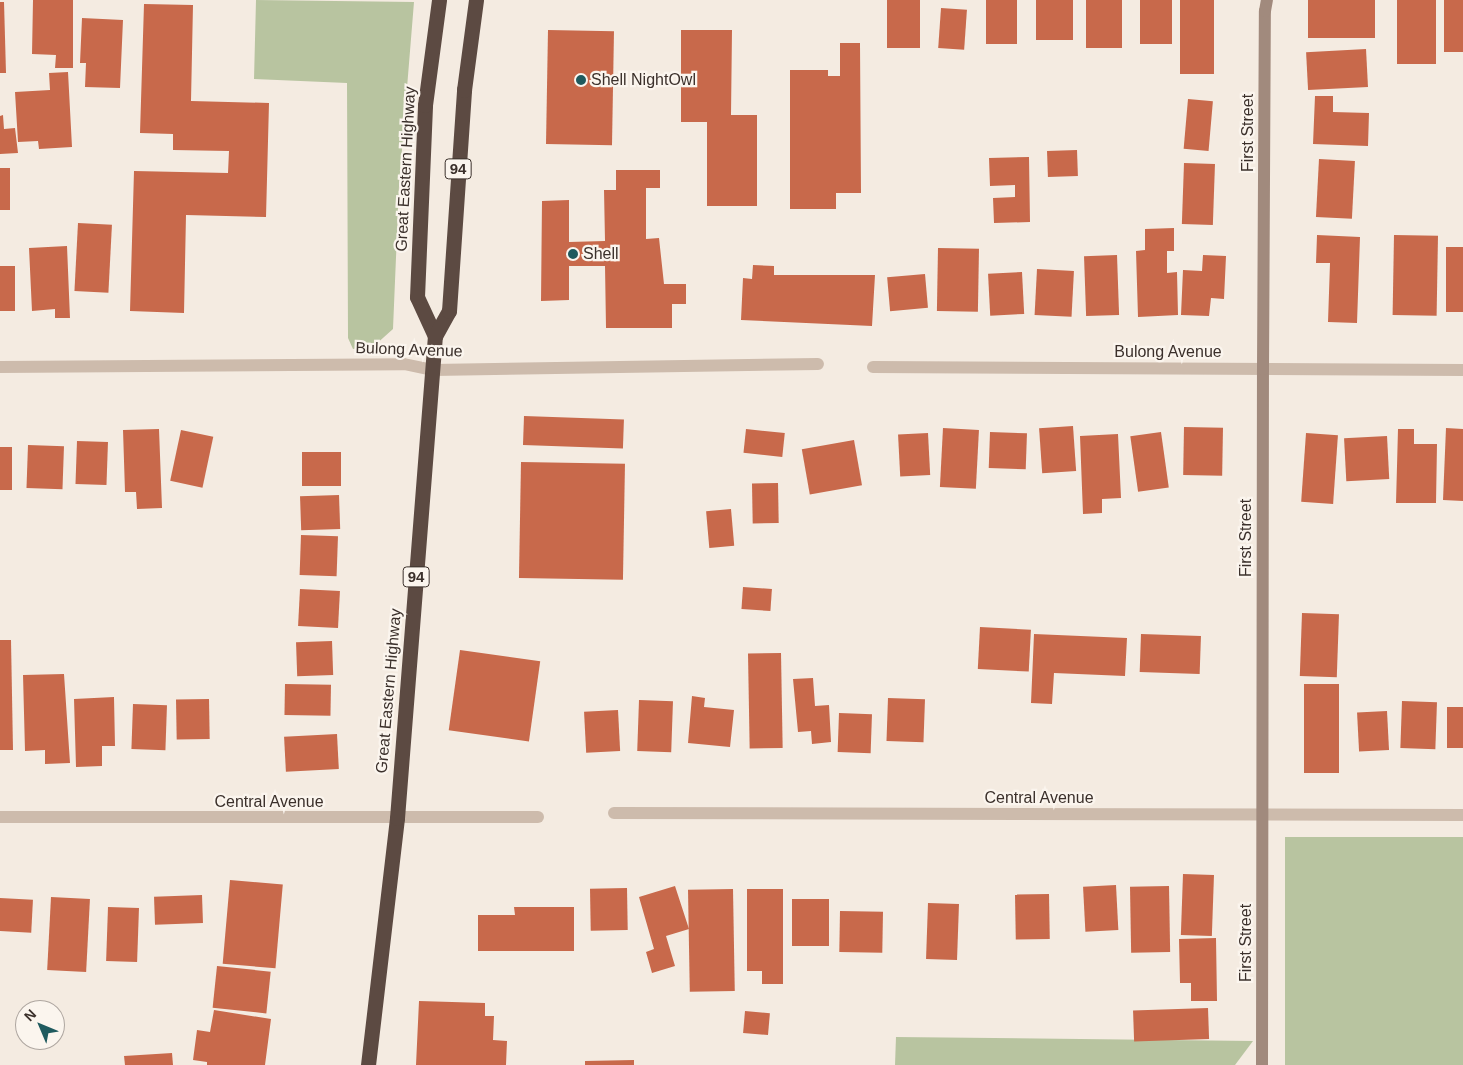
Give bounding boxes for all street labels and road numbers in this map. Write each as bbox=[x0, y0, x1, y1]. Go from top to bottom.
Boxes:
street label: Great Eastern Highway bbox=[392, 86, 420, 252]
street label: First Street bbox=[1238, 94, 1258, 172]
road number: 94 bbox=[444, 156, 472, 182]
street label: Bulong Avenue bbox=[355, 339, 463, 361]
street label: Bulong Avenue bbox=[1114, 342, 1222, 362]
street label: First Street bbox=[1236, 499, 1256, 577]
road number: 94 bbox=[402, 564, 430, 590]
street label: Great Eastern Highway bbox=[372, 608, 406, 774]
street label: Central Avenue bbox=[984, 788, 1094, 808]
street label: Central Avenue bbox=[214, 792, 324, 812]
street label: First Street bbox=[1236, 904, 1256, 982]

